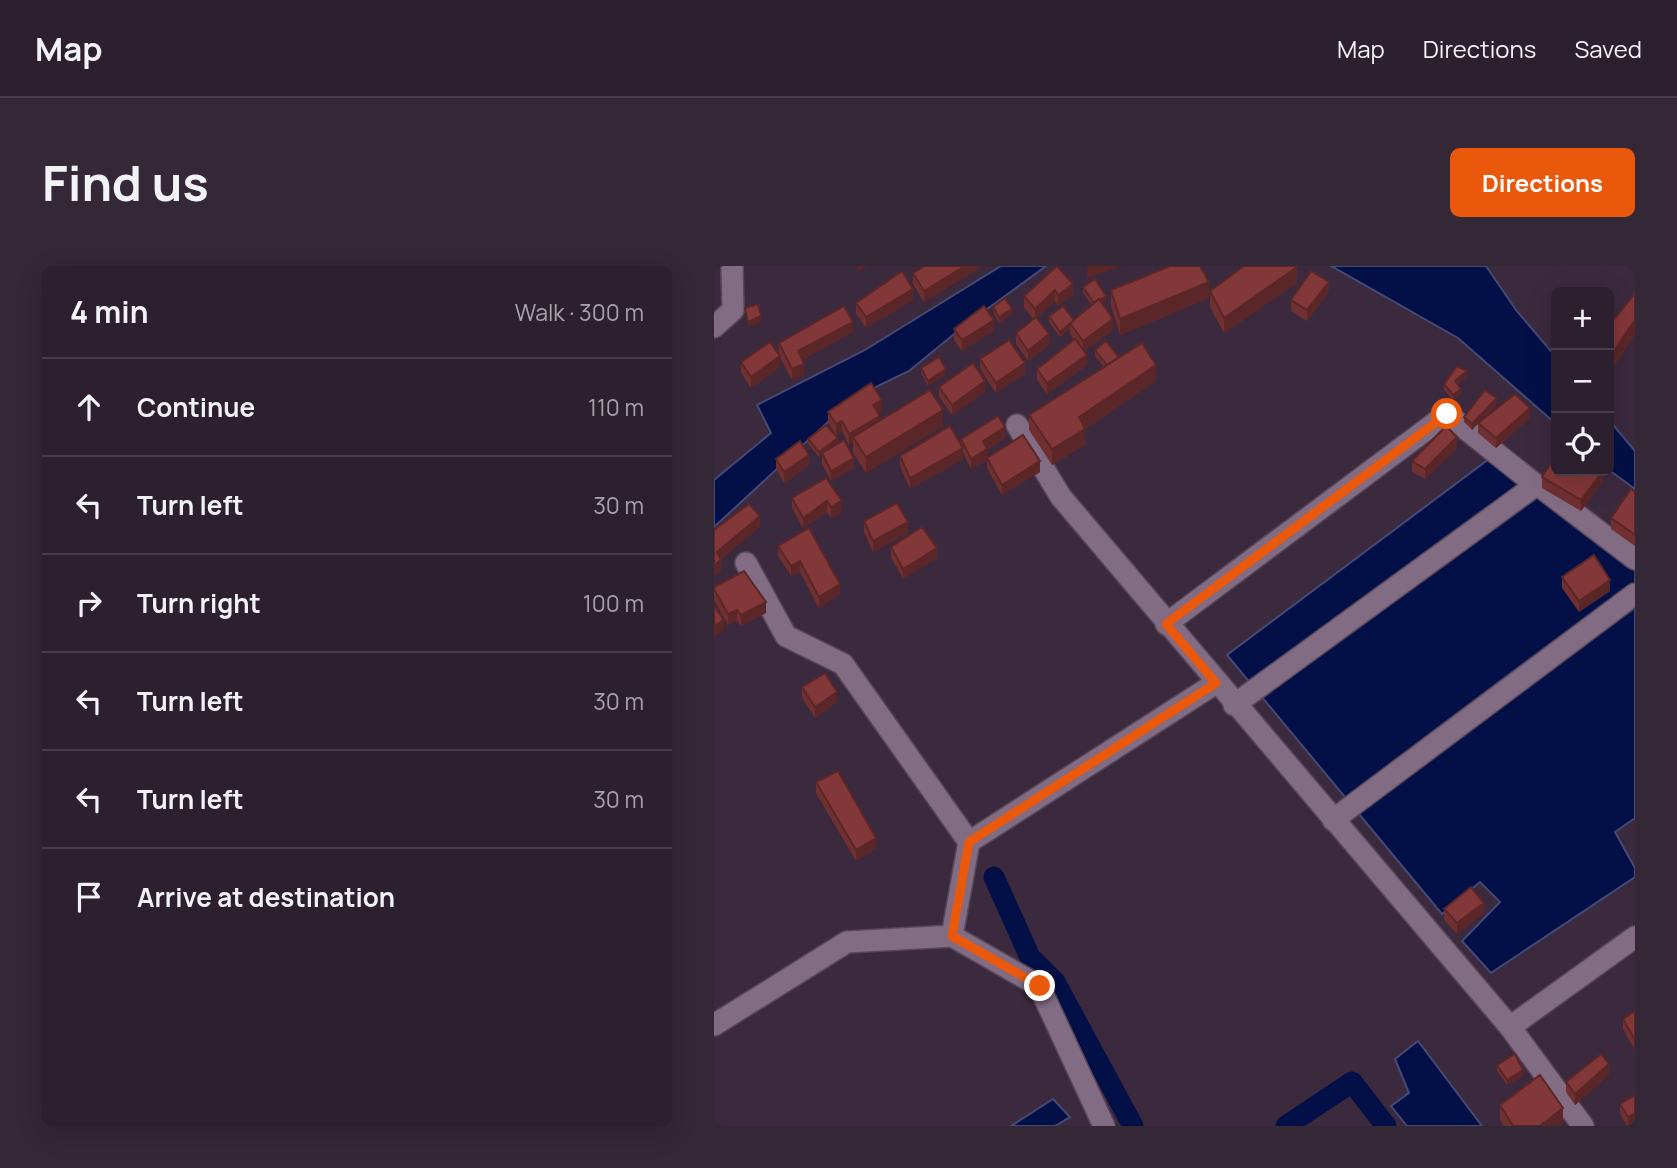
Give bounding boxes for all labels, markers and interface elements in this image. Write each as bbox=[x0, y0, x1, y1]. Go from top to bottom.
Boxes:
text: Map bbox=[35, 26, 103, 71]
text: Map bbox=[1337, 32, 1385, 65]
text: Directions bbox=[1423, 32, 1536, 65]
text: Saved bbox=[1574, 32, 1642, 65]
button: Directions bbox=[1450, 148, 1635, 217]
text: Find us bbox=[42, 149, 209, 216]
map controls bbox=[1551, 287, 1614, 476]
button: + bbox=[1551, 287, 1614, 350]
text: 4 min bbox=[70, 291, 148, 332]
text: Walk · 300 m bbox=[515, 296, 644, 328]
button: − bbox=[1551, 350, 1614, 413]
icon: ahead bbox=[70, 388, 108, 426]
text: Continue bbox=[137, 389, 255, 425]
text: 110 m bbox=[588, 391, 644, 423]
route start bbox=[1431, 398, 1462, 429]
button: locate bbox=[1551, 413, 1614, 476]
icon: left bbox=[70, 486, 108, 524]
text: Turn left bbox=[137, 487, 244, 523]
text: 30 m bbox=[593, 489, 644, 521]
icon: right bbox=[70, 584, 108, 622]
text: Turn right bbox=[137, 585, 261, 621]
text: 100 m bbox=[583, 587, 644, 619]
icon: left bbox=[70, 682, 108, 720]
text: Turn left bbox=[137, 683, 244, 719]
text: 30 m bbox=[593, 685, 644, 717]
icon: left bbox=[70, 780, 108, 818]
text: Turn left bbox=[137, 781, 244, 817]
text: 30 m bbox=[593, 783, 644, 815]
icon: arrive bbox=[70, 878, 108, 916]
text: Arrive at destination bbox=[137, 879, 395, 915]
route end bbox=[1024, 970, 1055, 1001]

